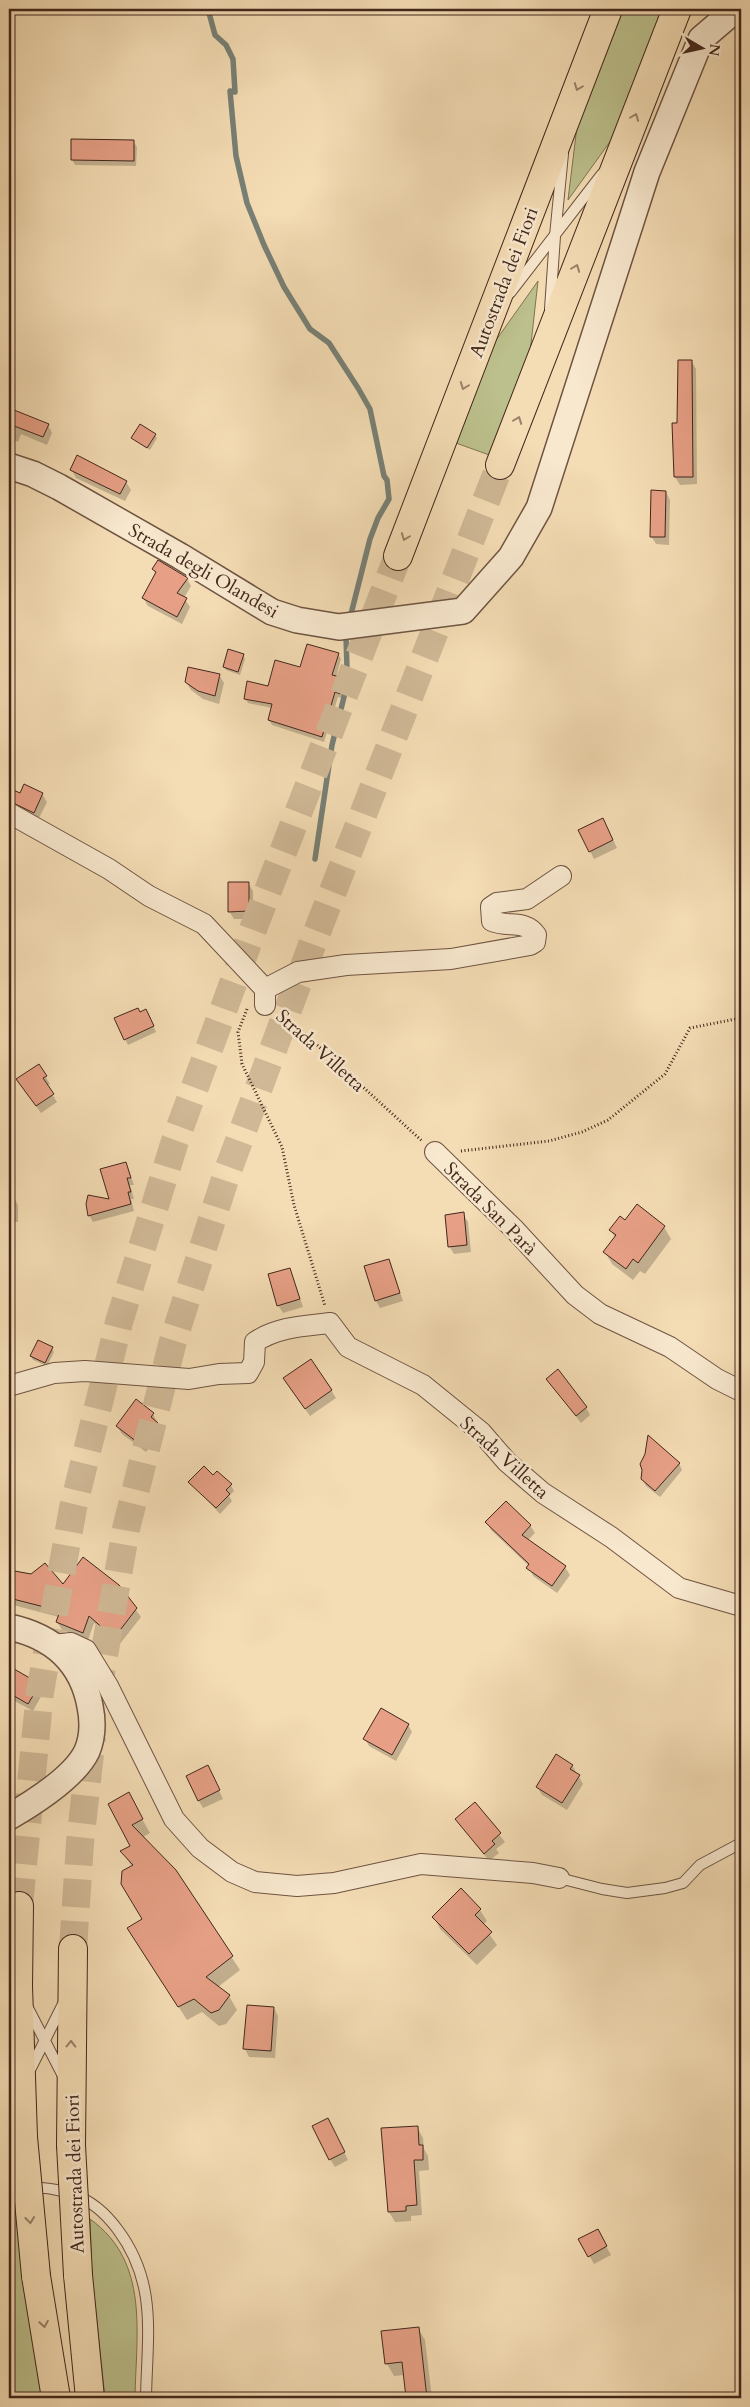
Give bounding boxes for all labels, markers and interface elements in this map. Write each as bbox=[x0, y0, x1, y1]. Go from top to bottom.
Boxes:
north arrow bbox=[678, 22, 728, 72]
text: N bbox=[704, 42, 725, 57]
one-way arrow bbox=[574, 82, 584, 90]
one-way arrow bbox=[629, 113, 639, 122]
street label: Autostrada dei Fiori bbox=[463, 203, 545, 361]
one-way arrow bbox=[570, 264, 581, 273]
one-way arrow bbox=[460, 381, 470, 390]
one-way arrow bbox=[512, 416, 522, 425]
street label: Strada degli Olandesi bbox=[124, 517, 283, 624]
one-way arrow bbox=[401, 532, 411, 541]
street label: Strada Villetta bbox=[270, 1004, 371, 1098]
street label: Strada San Parà bbox=[438, 1156, 543, 1261]
street label: Strada Villetta bbox=[454, 1411, 555, 1505]
one-way arrow bbox=[66, 2040, 76, 2048]
street label: Autostrada dei Fiori bbox=[59, 2094, 91, 2254]
one-way arrow bbox=[24, 2217, 35, 2225]
one-way arrow bbox=[38, 2321, 49, 2329]

